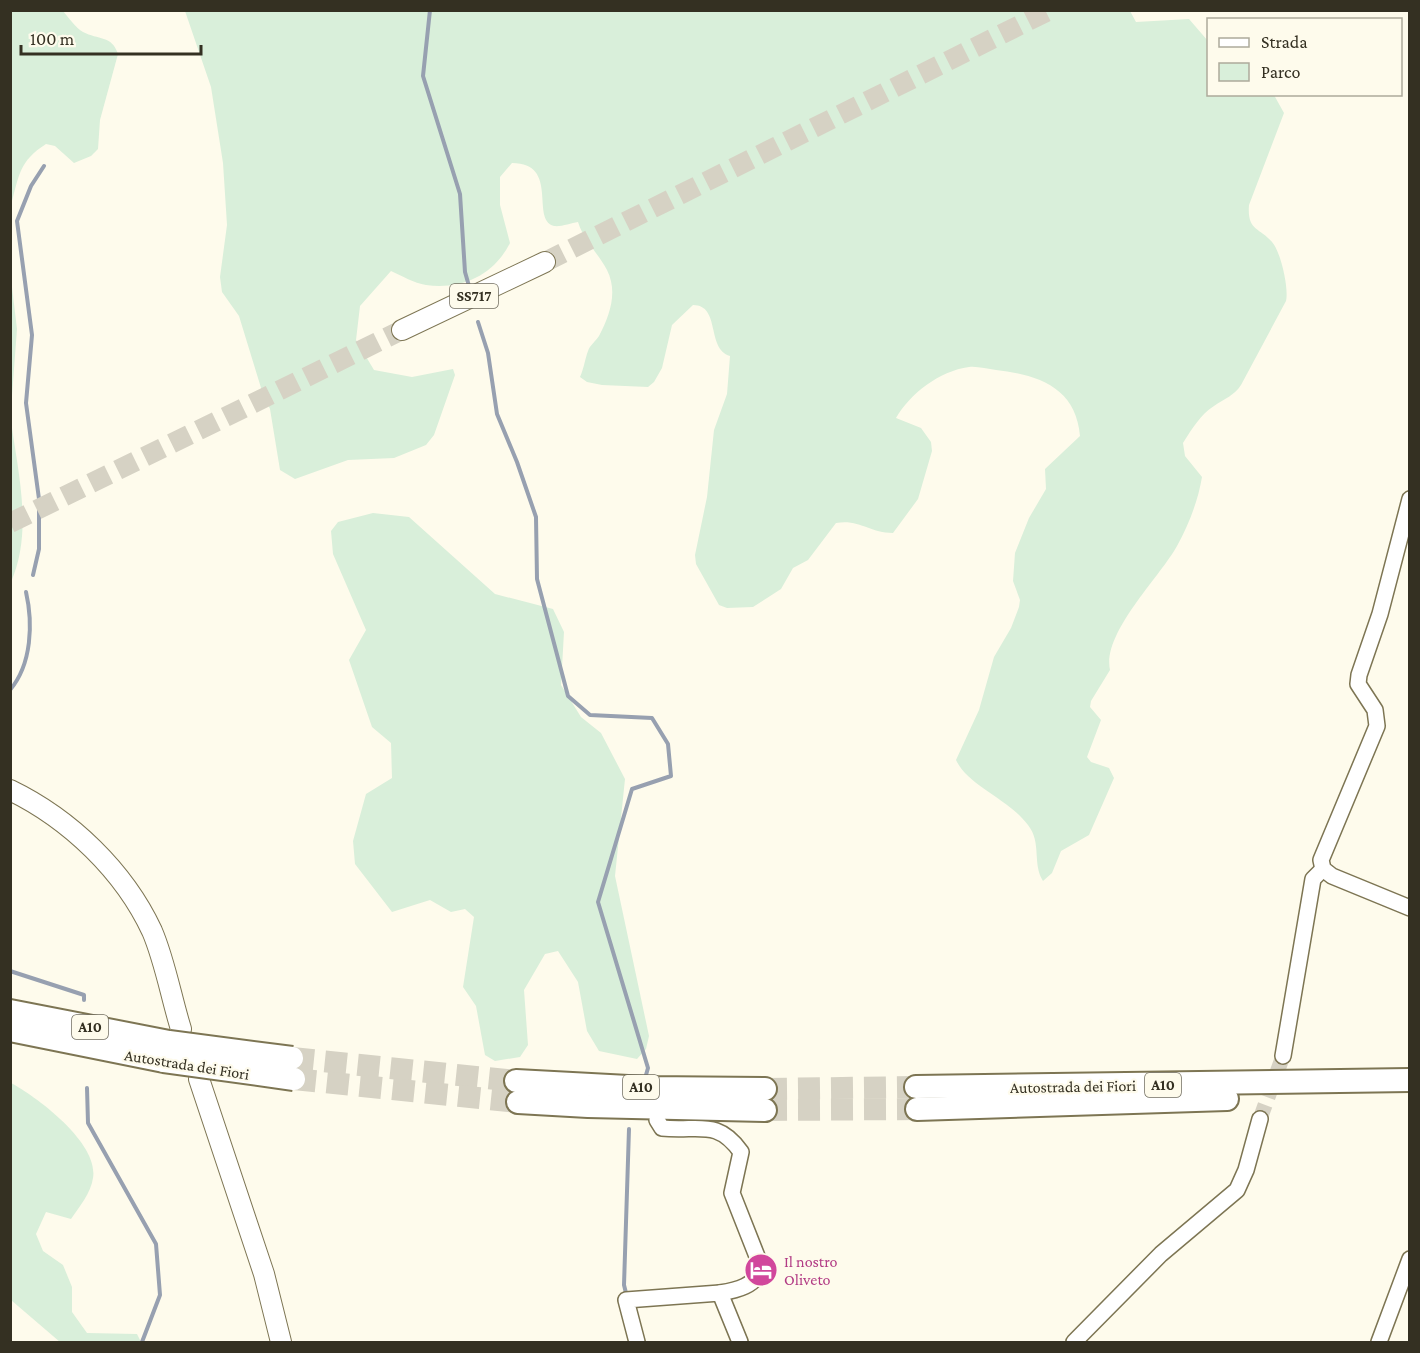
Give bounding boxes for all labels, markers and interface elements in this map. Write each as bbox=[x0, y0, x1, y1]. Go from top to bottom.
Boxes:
scale bar bbox=[21, 18, 201, 56]
legend bbox=[1207, 18, 1402, 96]
text: 100 m bbox=[30, 29, 75, 49]
text: Strada bbox=[1261, 32, 1308, 52]
text: Parco bbox=[1261, 62, 1300, 82]
road number: SS717 bbox=[450, 284, 498, 308]
road number: A10 bbox=[72, 1015, 108, 1039]
street label: Autostrada dei Fiori bbox=[123, 1046, 251, 1083]
road number: A10 bbox=[1145, 1073, 1181, 1097]
road number: A10 bbox=[623, 1075, 659, 1099]
street label: Autostrada dei Fiori bbox=[1010, 1077, 1136, 1096]
hotel icon: Il nostro Oliveto bbox=[743, 1252, 779, 1288]
place label: Il nostro Oliveto bbox=[784, 1253, 838, 1288]

